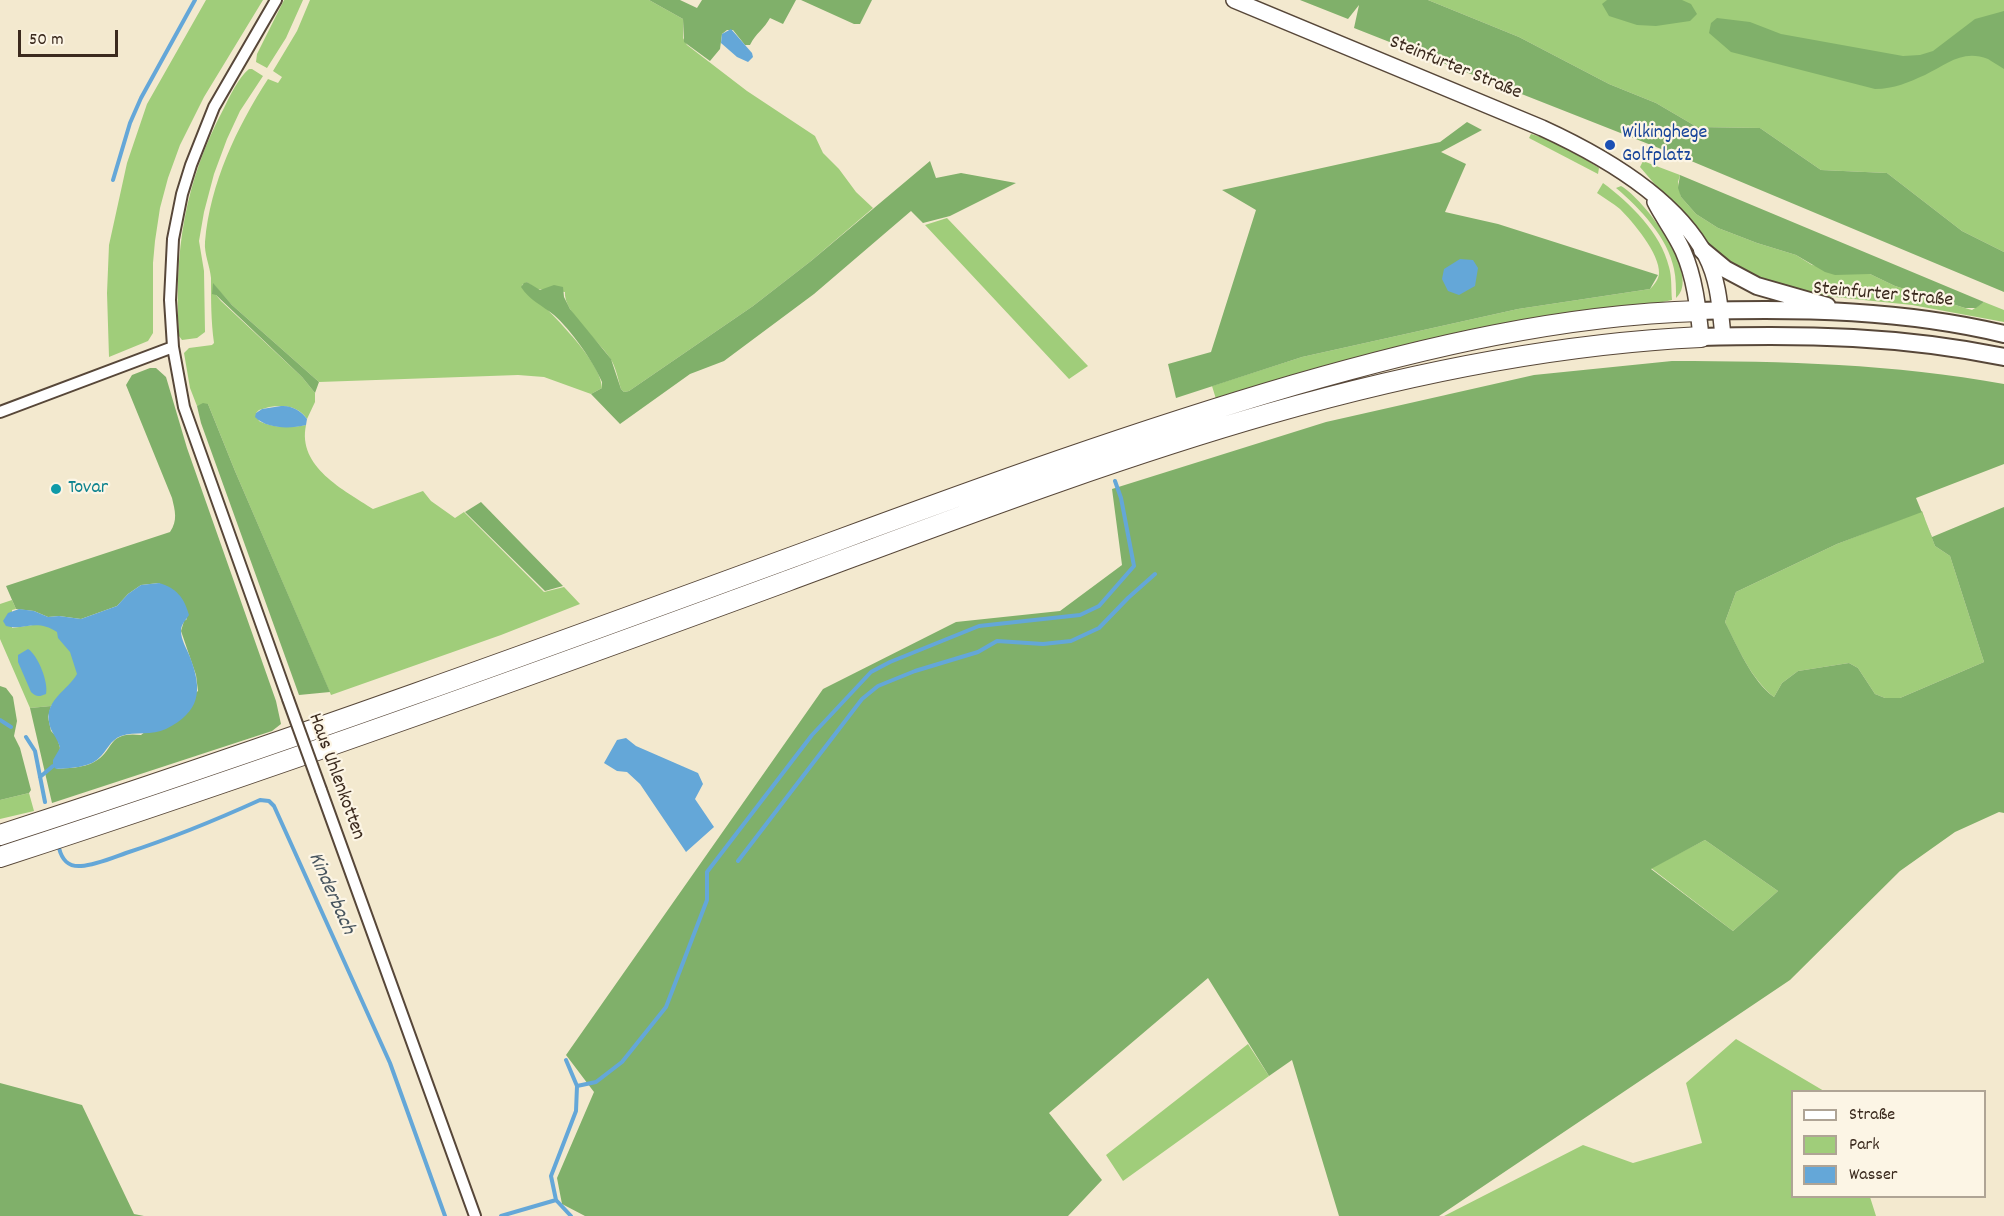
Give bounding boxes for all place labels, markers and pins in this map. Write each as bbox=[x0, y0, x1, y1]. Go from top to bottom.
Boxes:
place label: Wilkinghege Golfplatz bbox=[1622, 122, 1707, 169]
marker: Wilkinghege Golfplatz bbox=[1603, 138, 1617, 152]
place label: Tovar bbox=[68, 477, 108, 501]
marker: Tovar bbox=[49, 482, 63, 496]

